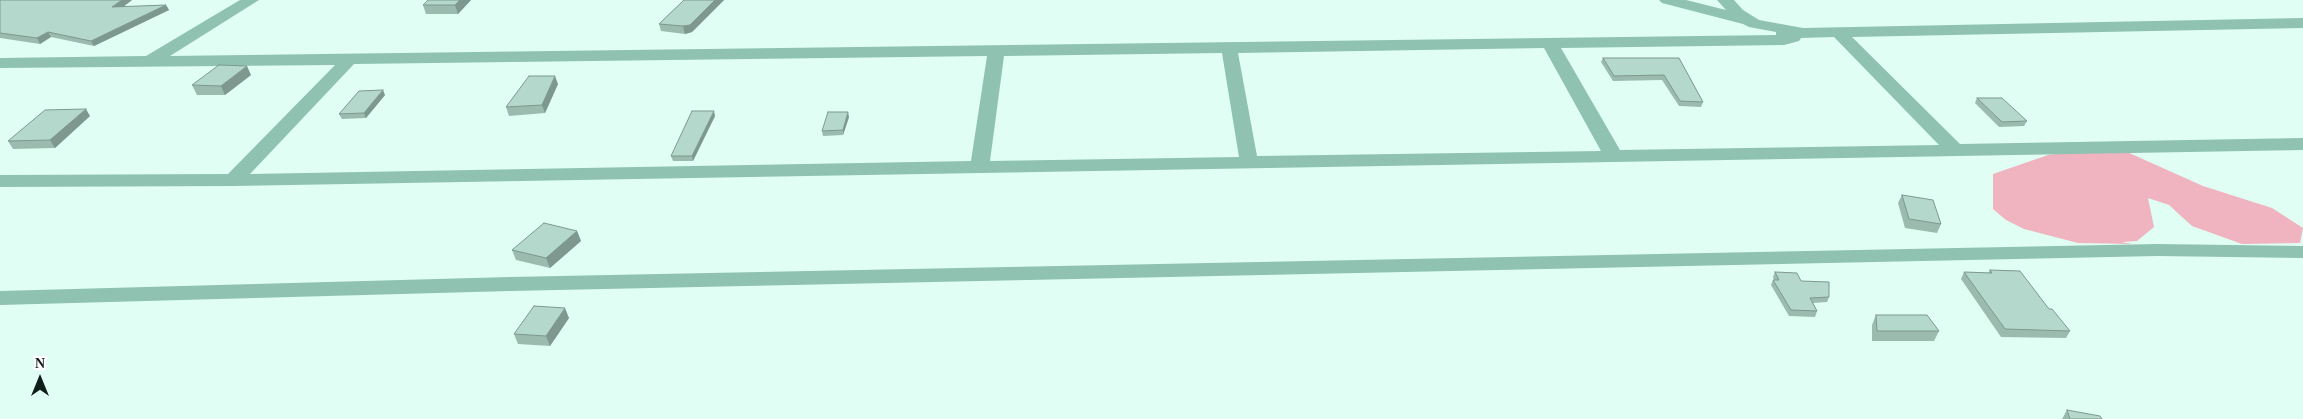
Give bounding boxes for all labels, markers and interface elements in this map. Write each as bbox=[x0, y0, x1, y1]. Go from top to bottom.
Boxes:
north arrow bbox=[15, 354, 65, 404]
text: N bbox=[35, 356, 45, 371]

